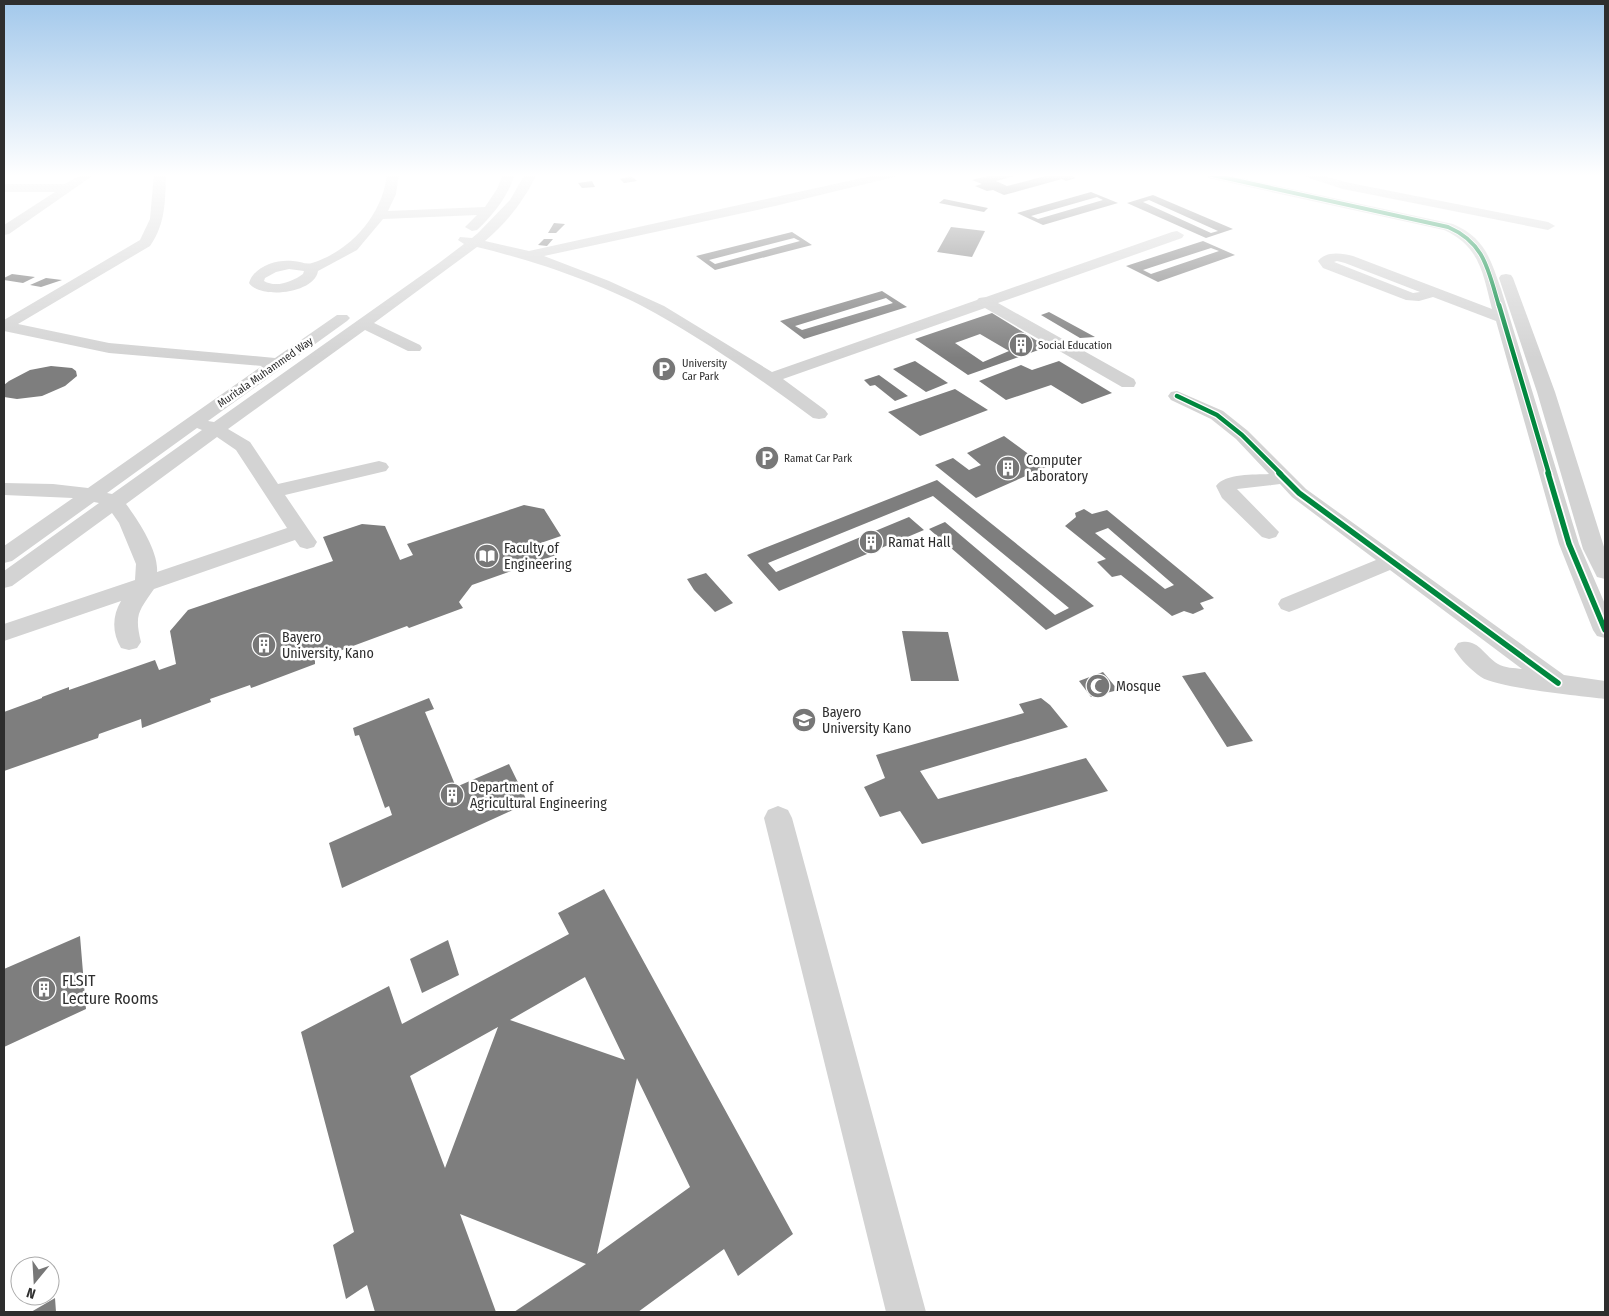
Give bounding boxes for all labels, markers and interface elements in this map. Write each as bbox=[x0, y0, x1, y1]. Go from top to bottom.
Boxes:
building icon: Social Education bbox=[1008, 332, 1034, 358]
street label: Muritala Muhammed Way bbox=[215, 335, 316, 410]
place label: Social Education bbox=[1038, 339, 1112, 352]
parking icon: University Car Park bbox=[651, 356, 677, 382]
place label: University Car Park bbox=[682, 357, 727, 383]
parking icon: Ramat Car Park bbox=[754, 445, 780, 471]
place label: Ramat Car Park bbox=[784, 452, 853, 465]
place label: Computer Laboratory bbox=[1026, 452, 1089, 485]
building icon: Computer Laboratory bbox=[995, 455, 1021, 481]
building icon: Ramat Hall bbox=[858, 529, 884, 555]
place label: Ramat Hall bbox=[888, 534, 951, 551]
place label: Faculty of Engineering bbox=[504, 540, 572, 573]
library icon: Faculty of Engineering bbox=[474, 543, 500, 569]
place label: Bayero University, Kano bbox=[282, 629, 374, 662]
building icon: Bayero University, Kano bbox=[251, 632, 277, 658]
mosque icon: Mosque bbox=[1085, 673, 1111, 699]
place label: Mosque bbox=[1116, 678, 1161, 695]
place label: Bayero University Kano bbox=[822, 704, 911, 737]
school or university icon: Bayero University Kano bbox=[791, 707, 817, 733]
place label: Department of Agricultural Engineering bbox=[470, 779, 607, 812]
building icon: Department of Agricultural Engineering bbox=[439, 782, 465, 808]
place label: FLSIT Lecture Rooms bbox=[62, 971, 159, 1008]
building icon: FLSIT Lecture Rooms bbox=[31, 976, 57, 1002]
north arrow bbox=[10, 1256, 60, 1306]
text: N bbox=[25, 1284, 38, 1302]

